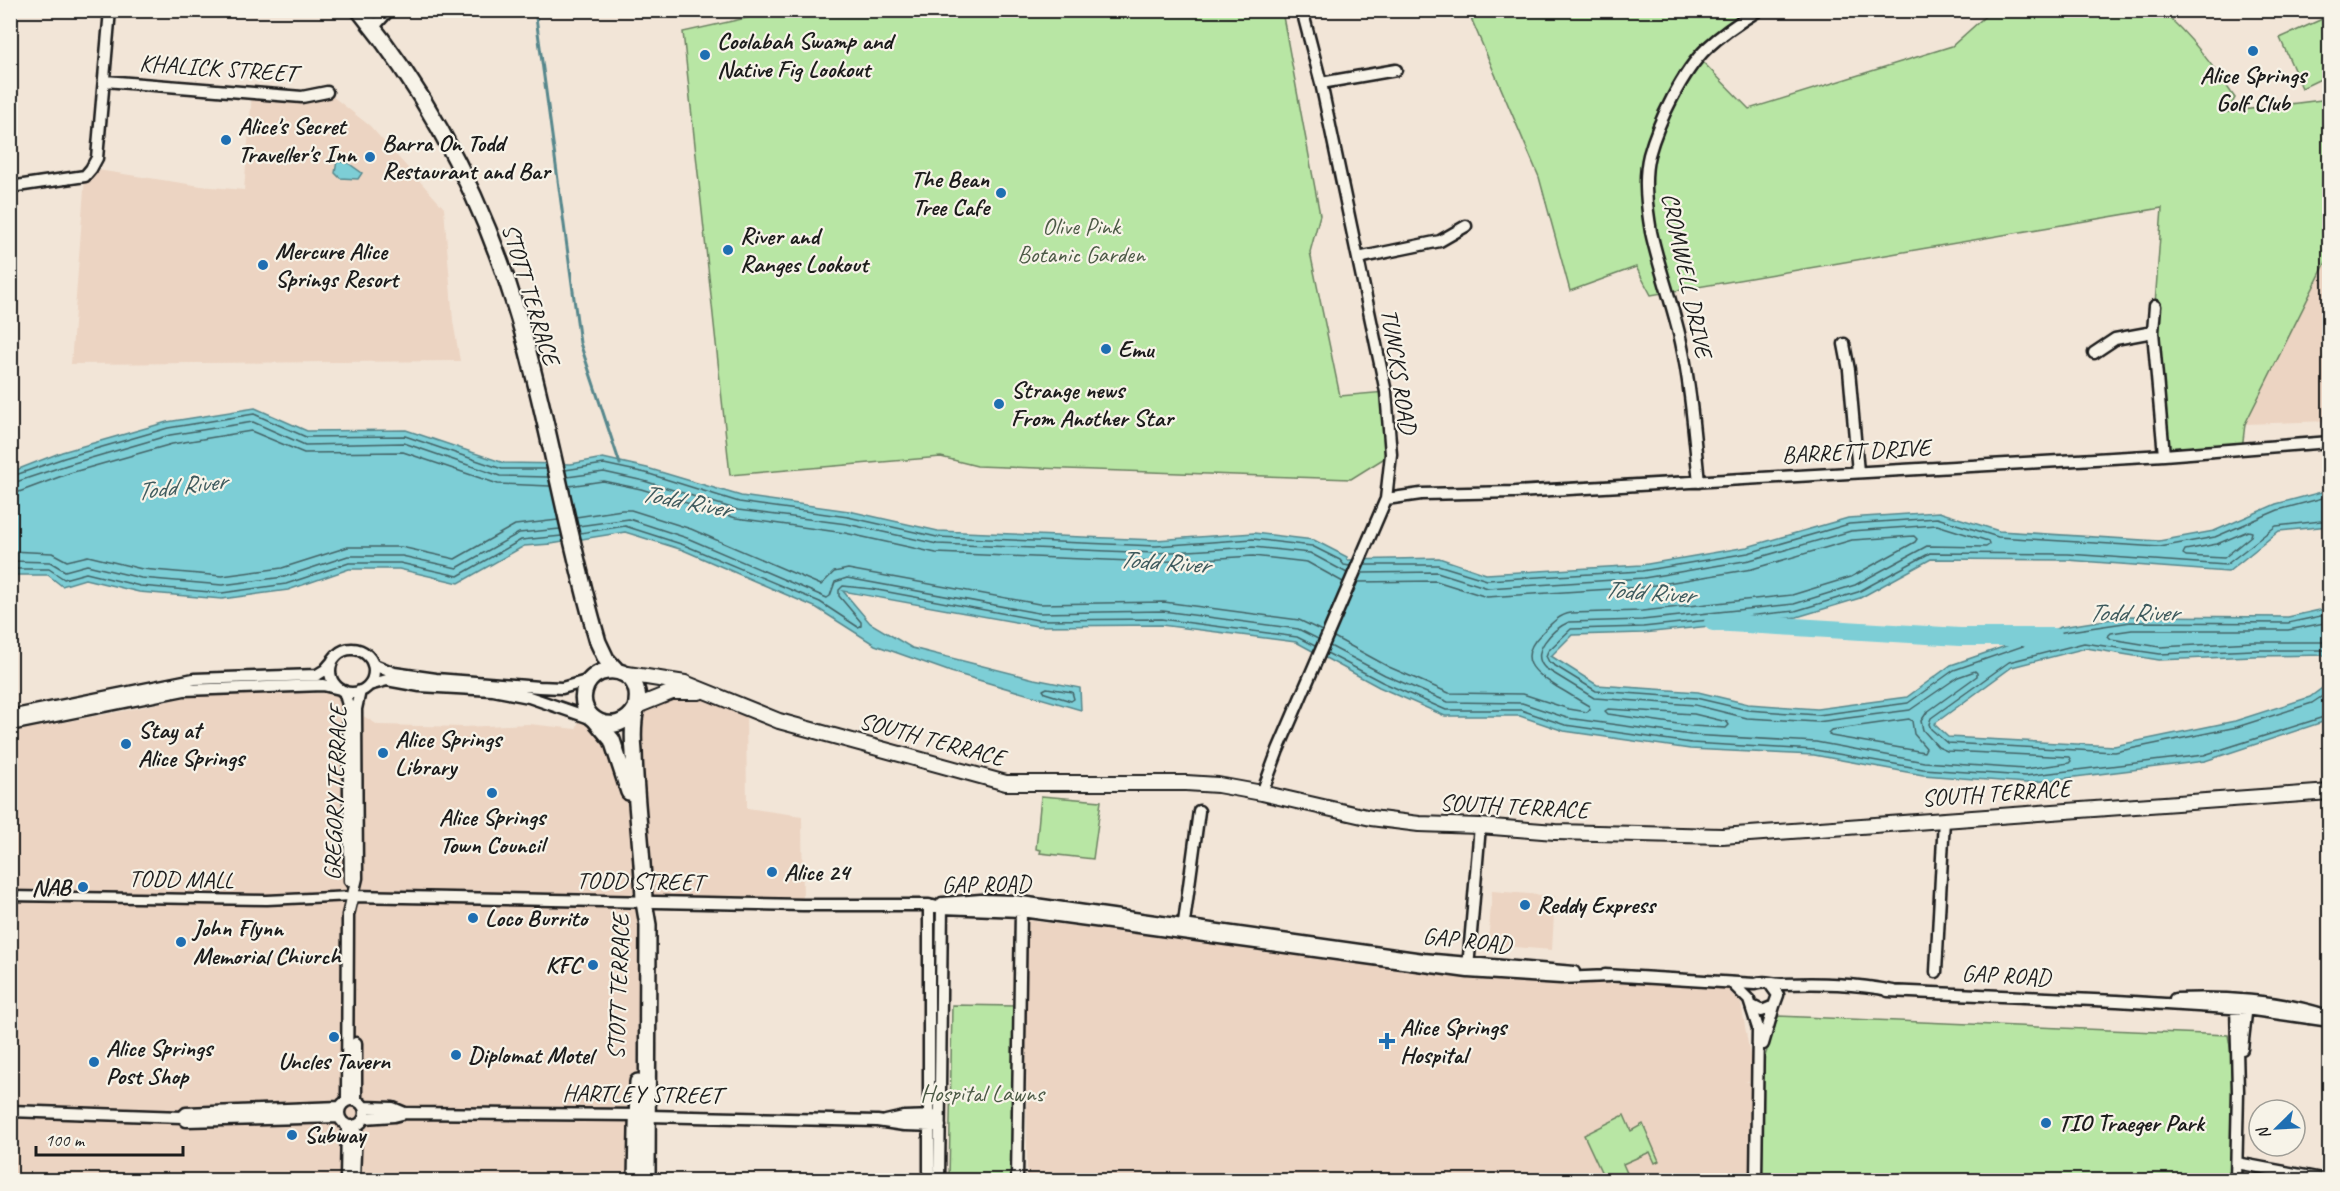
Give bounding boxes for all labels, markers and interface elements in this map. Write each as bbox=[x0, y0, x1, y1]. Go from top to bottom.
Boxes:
place label: Coolabah Swamp and Native Fig Lookout bbox=[717, 26, 896, 84]
marker: Alice Springs Golf Club bbox=[2246, 44, 2260, 58]
street label: KHALICK STREET bbox=[139, 48, 303, 89]
marker: Coolabah Swamp and Native Fig Lookout bbox=[698, 48, 712, 62]
place label: Alice Springs Golf Club bbox=[2200, 60, 2309, 118]
place label: Alice's Secret Traveller's Inn bbox=[238, 111, 358, 169]
place label: Barra On Todd Restaurant and Bar bbox=[382, 128, 552, 186]
marker: Alice's Secret Traveller's Inn bbox=[219, 133, 233, 147]
marker: Barra On Todd Restaurant and Bar bbox=[363, 150, 377, 164]
place label: The Bean Tree Cafe bbox=[911, 164, 991, 222]
marker: The Bean Tree Cafe bbox=[994, 186, 1008, 200]
street label: CROMWELL DRIVE bbox=[1655, 190, 1720, 363]
park label: Olive Pink Botanic Garden bbox=[1017, 211, 1146, 269]
street label: STOTT TERRACE bbox=[495, 220, 568, 371]
place label: River and Ranges Lookout bbox=[740, 221, 871, 279]
place label: Mercure Alice Springs Resort bbox=[275, 236, 401, 294]
marker: River and Ranges Lookout bbox=[721, 243, 735, 257]
marker: Mercure Alice Springs Resort bbox=[256, 258, 270, 272]
street label: TUNCKS ROAD bbox=[1374, 306, 1424, 438]
place label: Emu bbox=[1118, 334, 1155, 364]
marker: Emu bbox=[1099, 342, 1113, 356]
place label: Strange news From Another Star bbox=[1011, 375, 1175, 433]
marker: Strange news From Another Star bbox=[992, 397, 1006, 411]
street label: BARRETT DRIVE bbox=[1781, 432, 1934, 470]
water label: Todd River bbox=[134, 464, 232, 508]
water label: Todd River bbox=[639, 476, 738, 527]
water label: Todd River bbox=[1118, 542, 1215, 582]
water label: Todd River bbox=[1603, 572, 1700, 612]
water label: Todd River bbox=[2088, 596, 2182, 629]
street label: GREGORY TERRACE bbox=[317, 702, 353, 881]
street label: SOUTH TERRACE bbox=[856, 705, 1011, 774]
place label: Stay at Alice Springs bbox=[138, 715, 247, 773]
place label: Alice Springs Library bbox=[395, 724, 504, 782]
marker: Stay at Alice Springs bbox=[119, 737, 133, 751]
marker: Alice Springs Library bbox=[376, 746, 390, 760]
street label: SOUTH TERRACE bbox=[1921, 773, 2074, 813]
marker: Alice Springs Town Council bbox=[485, 786, 499, 800]
street label: SOUTH TERRACE bbox=[1439, 787, 1592, 825]
place label: Alice Springs Town Council bbox=[439, 802, 549, 860]
place label: Alice 24 bbox=[784, 857, 853, 887]
street label: TODD MALL bbox=[128, 863, 234, 895]
street label: TODD STREET bbox=[576, 865, 709, 897]
marker: Alice 24 bbox=[765, 865, 779, 879]
street label: GAP ROAD bbox=[941, 868, 1033, 900]
place label: NAB bbox=[31, 872, 73, 902]
marker: NAB bbox=[76, 880, 90, 894]
place label: Reddy Express bbox=[1537, 890, 1658, 920]
marker: Reddy Express bbox=[1518, 898, 1532, 912]
place label: Loco Burrito bbox=[485, 903, 589, 933]
street label: STOTT TERRACE bbox=[600, 910, 636, 1060]
marker: Loco Burrito bbox=[466, 911, 480, 925]
place label: John Flynn Memorial Chiurch bbox=[191, 913, 342, 971]
street label: GAP ROAD bbox=[1421, 920, 1515, 960]
marker: John Flynn Memorial Chiurch bbox=[174, 935, 188, 949]
place label: KFC bbox=[545, 950, 584, 980]
marker: KFC bbox=[586, 958, 600, 972]
street label: GAP ROAD bbox=[1961, 958, 2053, 992]
place label: Alice Springs Hospital bbox=[1400, 1012, 1509, 1070]
marker: Uncles Tavern bbox=[327, 1030, 341, 1044]
marker: Alice Springs Hospital bbox=[1378, 1032, 1396, 1050]
place label: Alice Springs Post Shop bbox=[106, 1033, 215, 1091]
place label: Diplomat Motel bbox=[468, 1040, 598, 1070]
place label: Uncles Tavern bbox=[278, 1046, 391, 1076]
marker: Diplomat Motel bbox=[449, 1048, 463, 1062]
marker: Alice Springs Post Shop bbox=[87, 1055, 101, 1069]
street label: HARTLEY STREET bbox=[562, 1078, 728, 1110]
park label: Hospital Lawns bbox=[920, 1078, 1047, 1108]
north arrow bbox=[2247, 1098, 2307, 1158]
place label: TIO Traeger Park bbox=[2058, 1108, 2206, 1138]
marker: TIO Traeger Park bbox=[2039, 1116, 2053, 1130]
scale bar bbox=[36, 1119, 183, 1157]
place label: Subway bbox=[304, 1120, 368, 1150]
text: N bbox=[2252, 1122, 2275, 1142]
marker: Subway bbox=[285, 1128, 299, 1142]
text: 100 m bbox=[45, 1129, 86, 1151]

